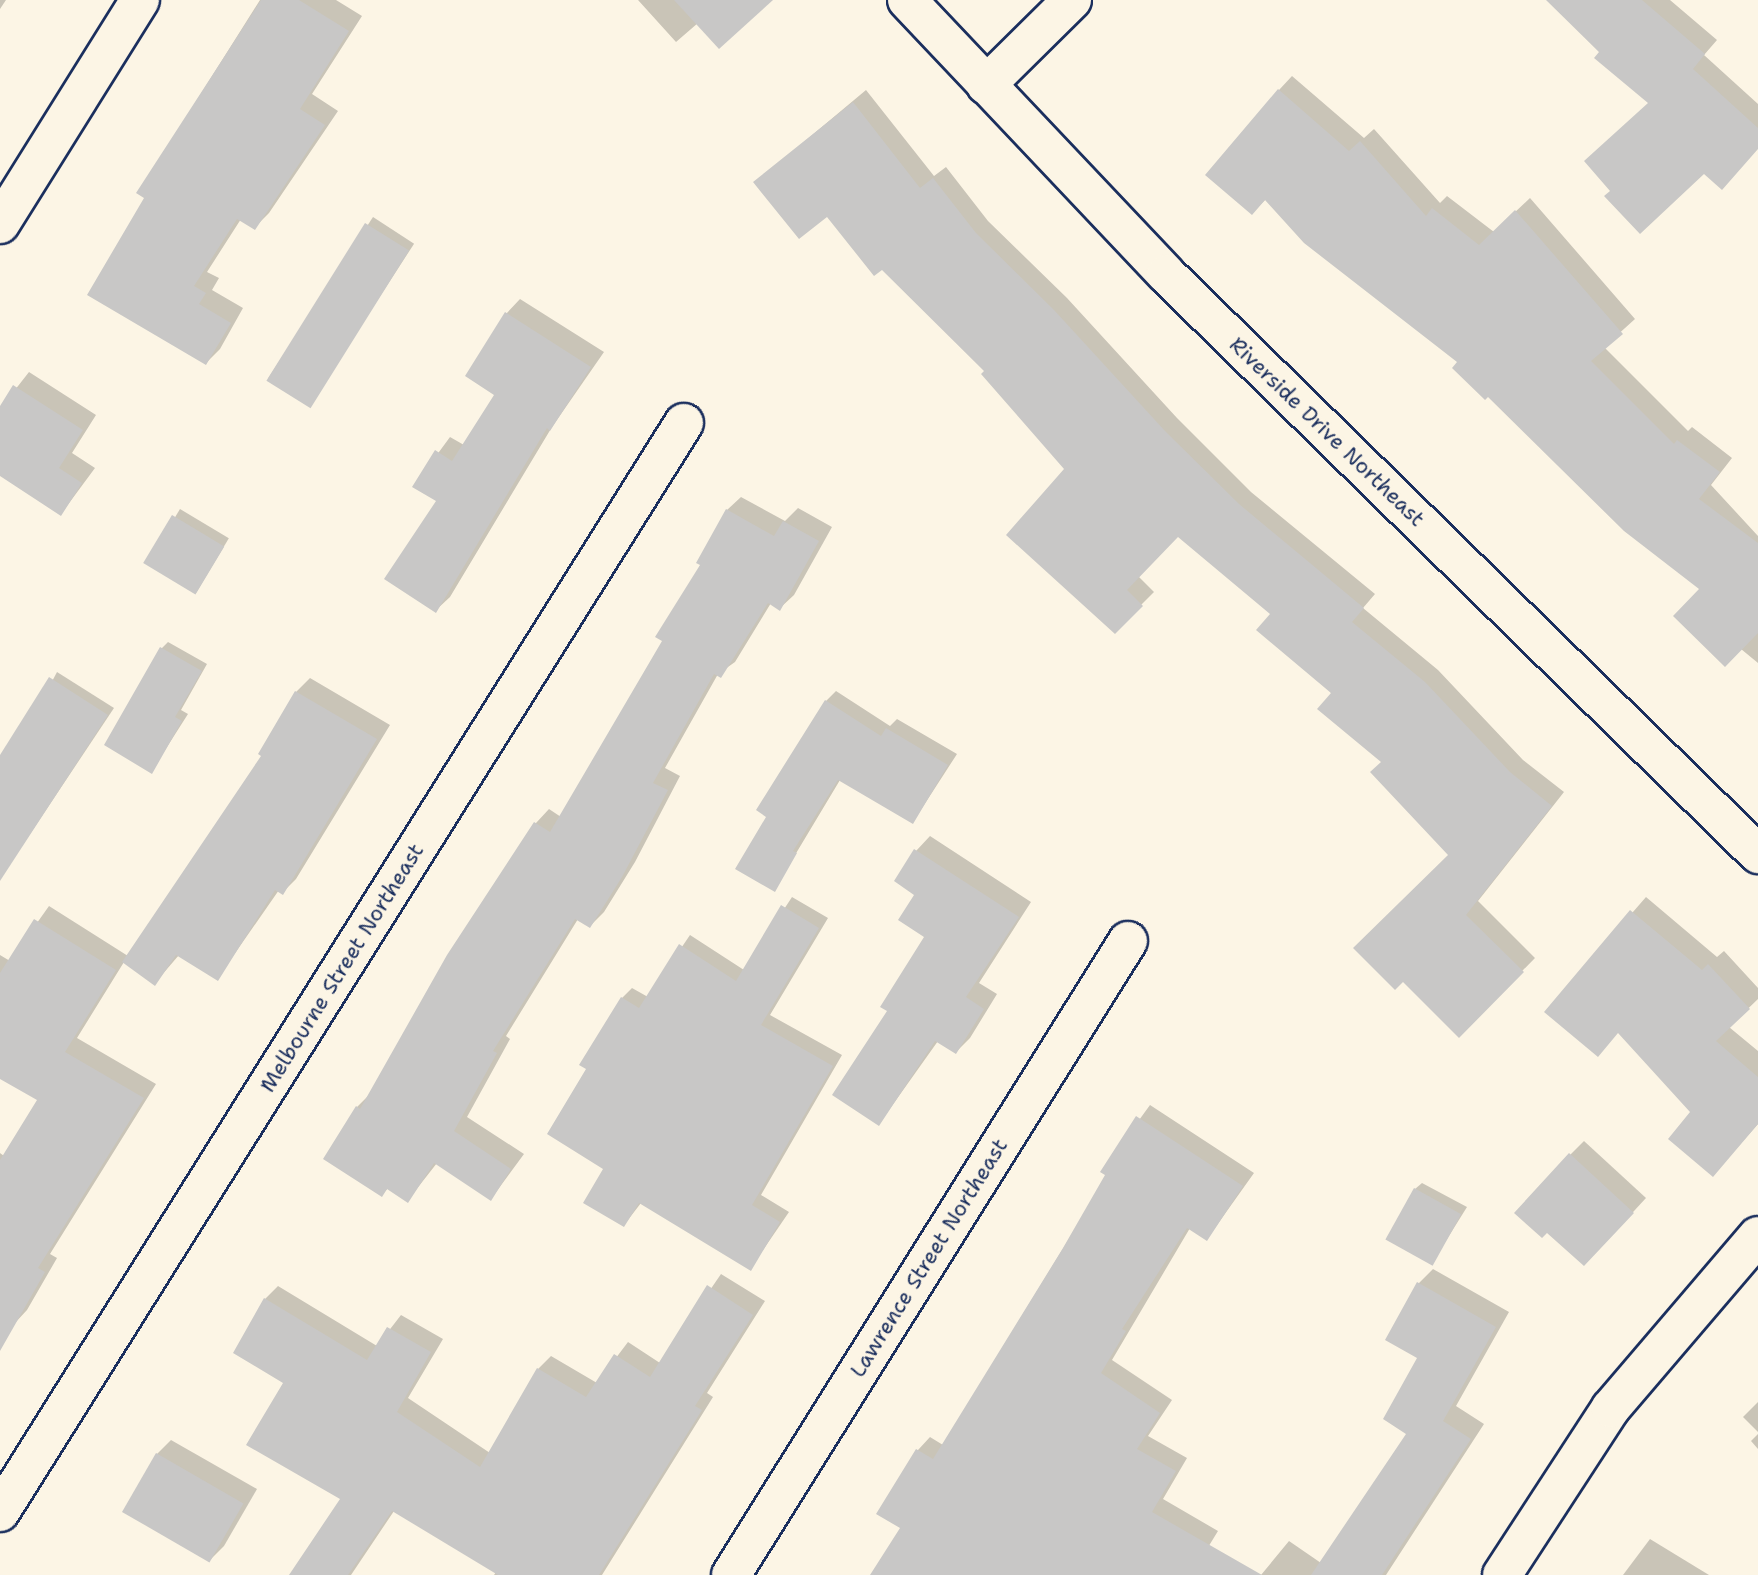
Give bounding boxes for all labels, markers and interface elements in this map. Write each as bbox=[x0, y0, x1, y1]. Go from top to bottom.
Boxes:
street label: Riverside Drive Northeast bbox=[1224, 332, 1430, 532]
street label: Melbourne Street Northeast bbox=[255, 839, 429, 1097]
street label: Lawrence Street Northeast bbox=[845, 1134, 1013, 1382]

